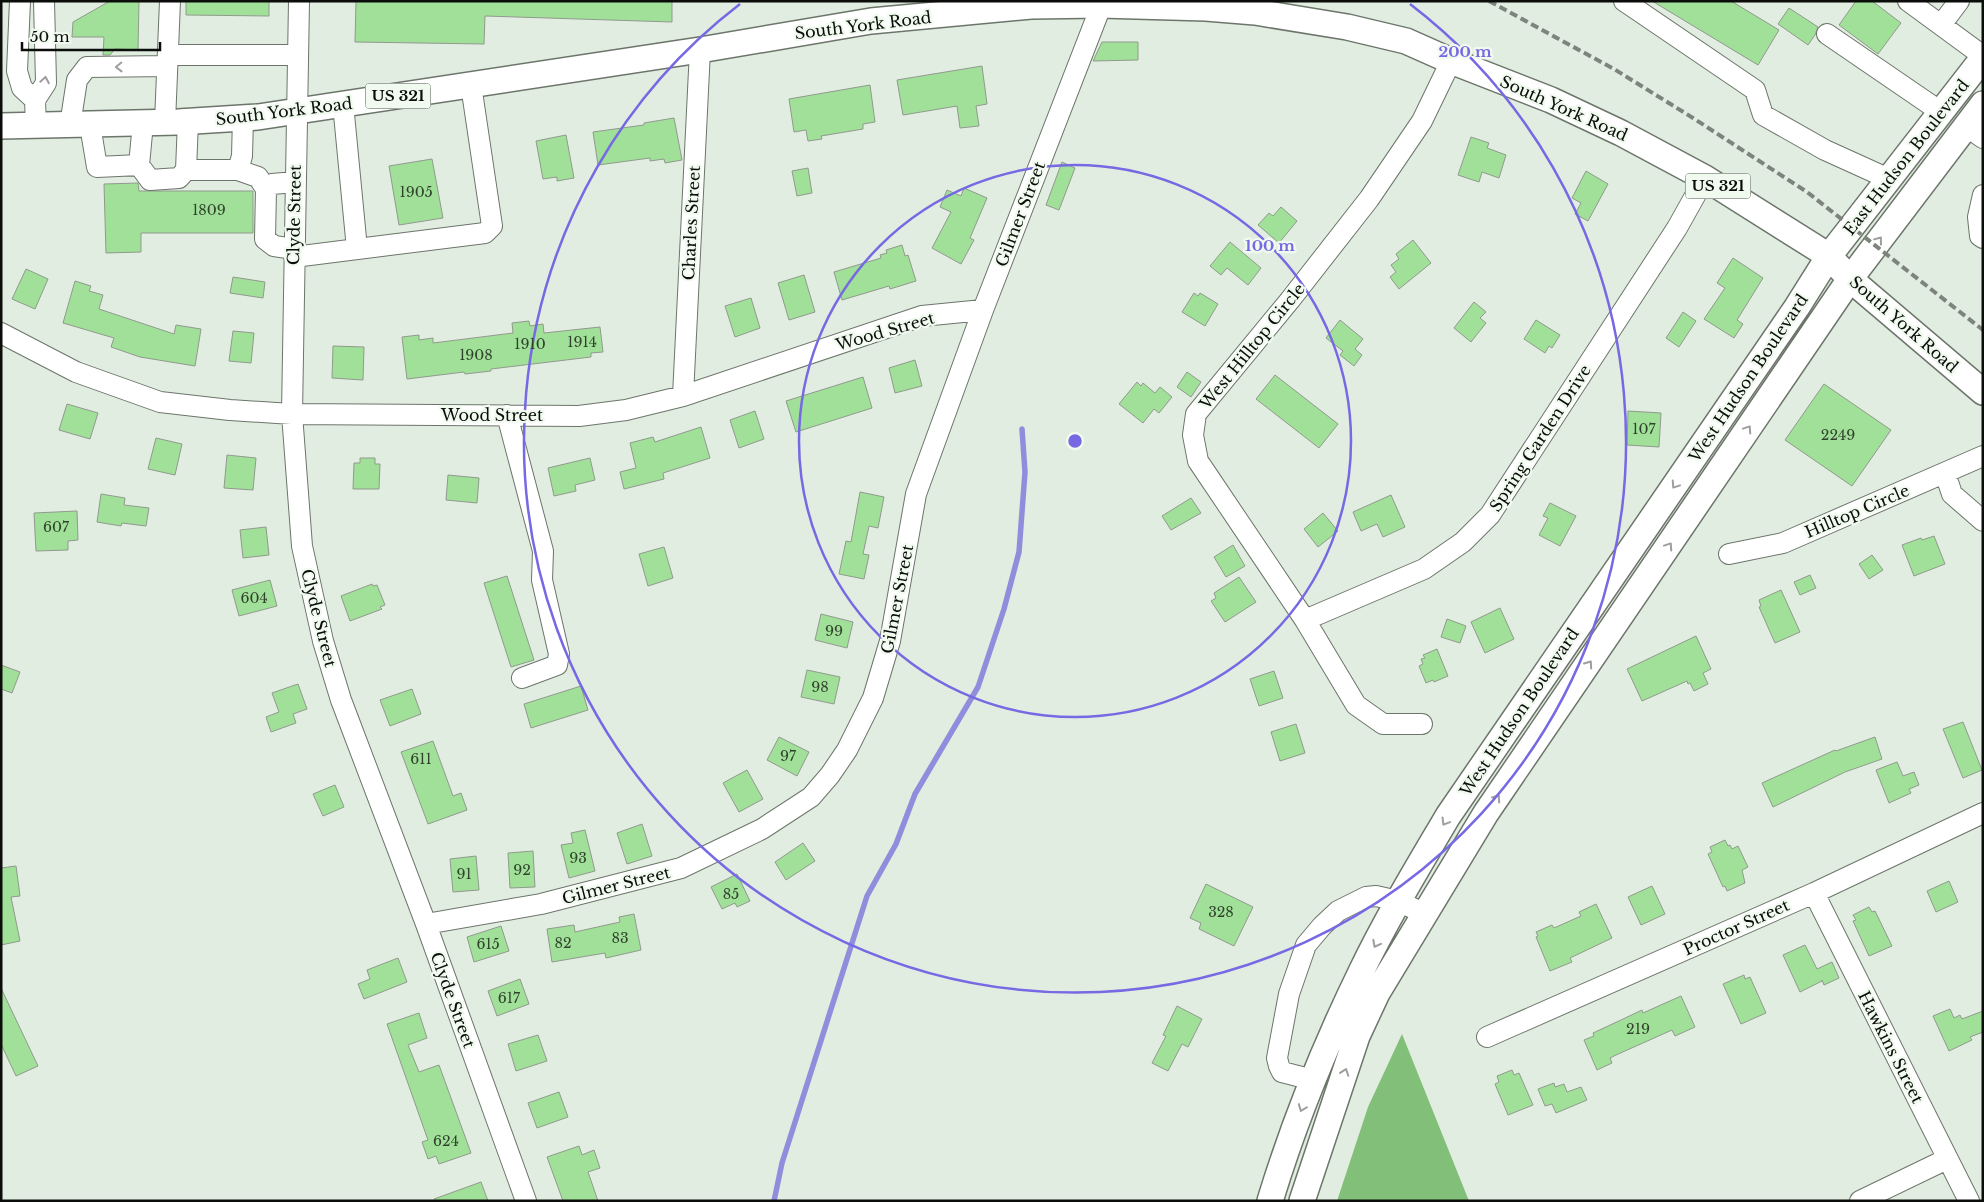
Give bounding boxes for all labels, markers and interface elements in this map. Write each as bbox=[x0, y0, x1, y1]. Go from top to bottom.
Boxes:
street label: South York Road bbox=[794, 7, 933, 43]
scale bar bbox=[22, 20, 160, 52]
text: 50 m bbox=[30, 27, 70, 46]
text: 200 m bbox=[1439, 42, 1492, 61]
one-way arrow bbox=[114, 62, 122, 72]
street label: South York Road bbox=[1497, 71, 1631, 145]
one-way arrow bbox=[39, 75, 49, 84]
street label: East Hudson Boulevard bbox=[1839, 75, 1973, 239]
road number: US 321 bbox=[366, 84, 430, 108]
street label: South York Road bbox=[215, 93, 354, 129]
street label: Gilmer Street bbox=[991, 159, 1049, 269]
street label: Clyde Street bbox=[283, 165, 305, 265]
street label: Charles Street bbox=[678, 165, 704, 281]
road number: US 321 bbox=[1686, 174, 1750, 198]
house number: 1905 bbox=[399, 183, 433, 201]
house number: 1809 bbox=[192, 201, 226, 219]
text: 100 m bbox=[1245, 236, 1295, 255]
one-way arrow bbox=[1874, 237, 1882, 246]
street label: South York Road bbox=[1846, 271, 1963, 377]
street label: West Hilltop Circle bbox=[1195, 279, 1309, 414]
street label: West Hudson Boulevard bbox=[1684, 290, 1812, 467]
street label: Wood Street bbox=[832, 307, 937, 355]
house number: 1914 bbox=[567, 333, 597, 351]
house number: 1910 bbox=[514, 335, 546, 353]
house number: 1908 bbox=[459, 346, 493, 364]
street label: Spring Garden Drive bbox=[1485, 361, 1595, 515]
street label: Wood Street bbox=[440, 405, 543, 425]
house number: 107 bbox=[1632, 420, 1657, 438]
one-way arrow bbox=[1742, 425, 1752, 434]
house number: 2249 bbox=[1821, 426, 1855, 444]
centre of rings bbox=[1066, 432, 1084, 450]
one-way arrow bbox=[1672, 480, 1681, 489]
street label: Hilltop Circle bbox=[1802, 480, 1912, 542]
house number: 607 bbox=[43, 518, 70, 536]
one-way arrow bbox=[1663, 542, 1672, 552]
street label: Gilmer Street bbox=[877, 543, 917, 655]
street label: Clyde Street bbox=[297, 567, 341, 669]
house number: 604 bbox=[240, 589, 268, 607]
house number: 99 bbox=[825, 622, 843, 640]
street label: West Hudson Boulevard bbox=[1455, 624, 1583, 801]
one-way arrow bbox=[1583, 660, 1592, 670]
house number: 98 bbox=[811, 678, 829, 696]
house number: 97 bbox=[780, 747, 797, 765]
house number: 611 bbox=[410, 750, 432, 768]
one-way arrow bbox=[1491, 794, 1500, 804]
one-way arrow bbox=[1441, 816, 1451, 825]
house number: 93 bbox=[569, 849, 587, 867]
house number: 92 bbox=[513, 861, 531, 879]
street label: Gilmer Street bbox=[560, 862, 672, 908]
house number: 91 bbox=[456, 865, 472, 883]
house number: 85 bbox=[723, 885, 739, 903]
street label: Proctor Street bbox=[1680, 895, 1792, 959]
house number: 328 bbox=[1208, 903, 1234, 921]
house number: 83 bbox=[611, 929, 629, 947]
house number: 82 bbox=[554, 934, 572, 952]
house number: 615 bbox=[476, 935, 500, 953]
one-way arrow bbox=[1372, 939, 1382, 948]
street label: Clyde Street bbox=[426, 949, 480, 1051]
street label: Hawkins Street bbox=[1854, 988, 1928, 1106]
house number: 617 bbox=[498, 989, 521, 1007]
house number: 219 bbox=[1626, 1020, 1650, 1038]
one-way arrow bbox=[1339, 1068, 1349, 1076]
one-way arrow bbox=[1298, 1103, 1308, 1112]
house number: 624 bbox=[433, 1132, 459, 1150]

